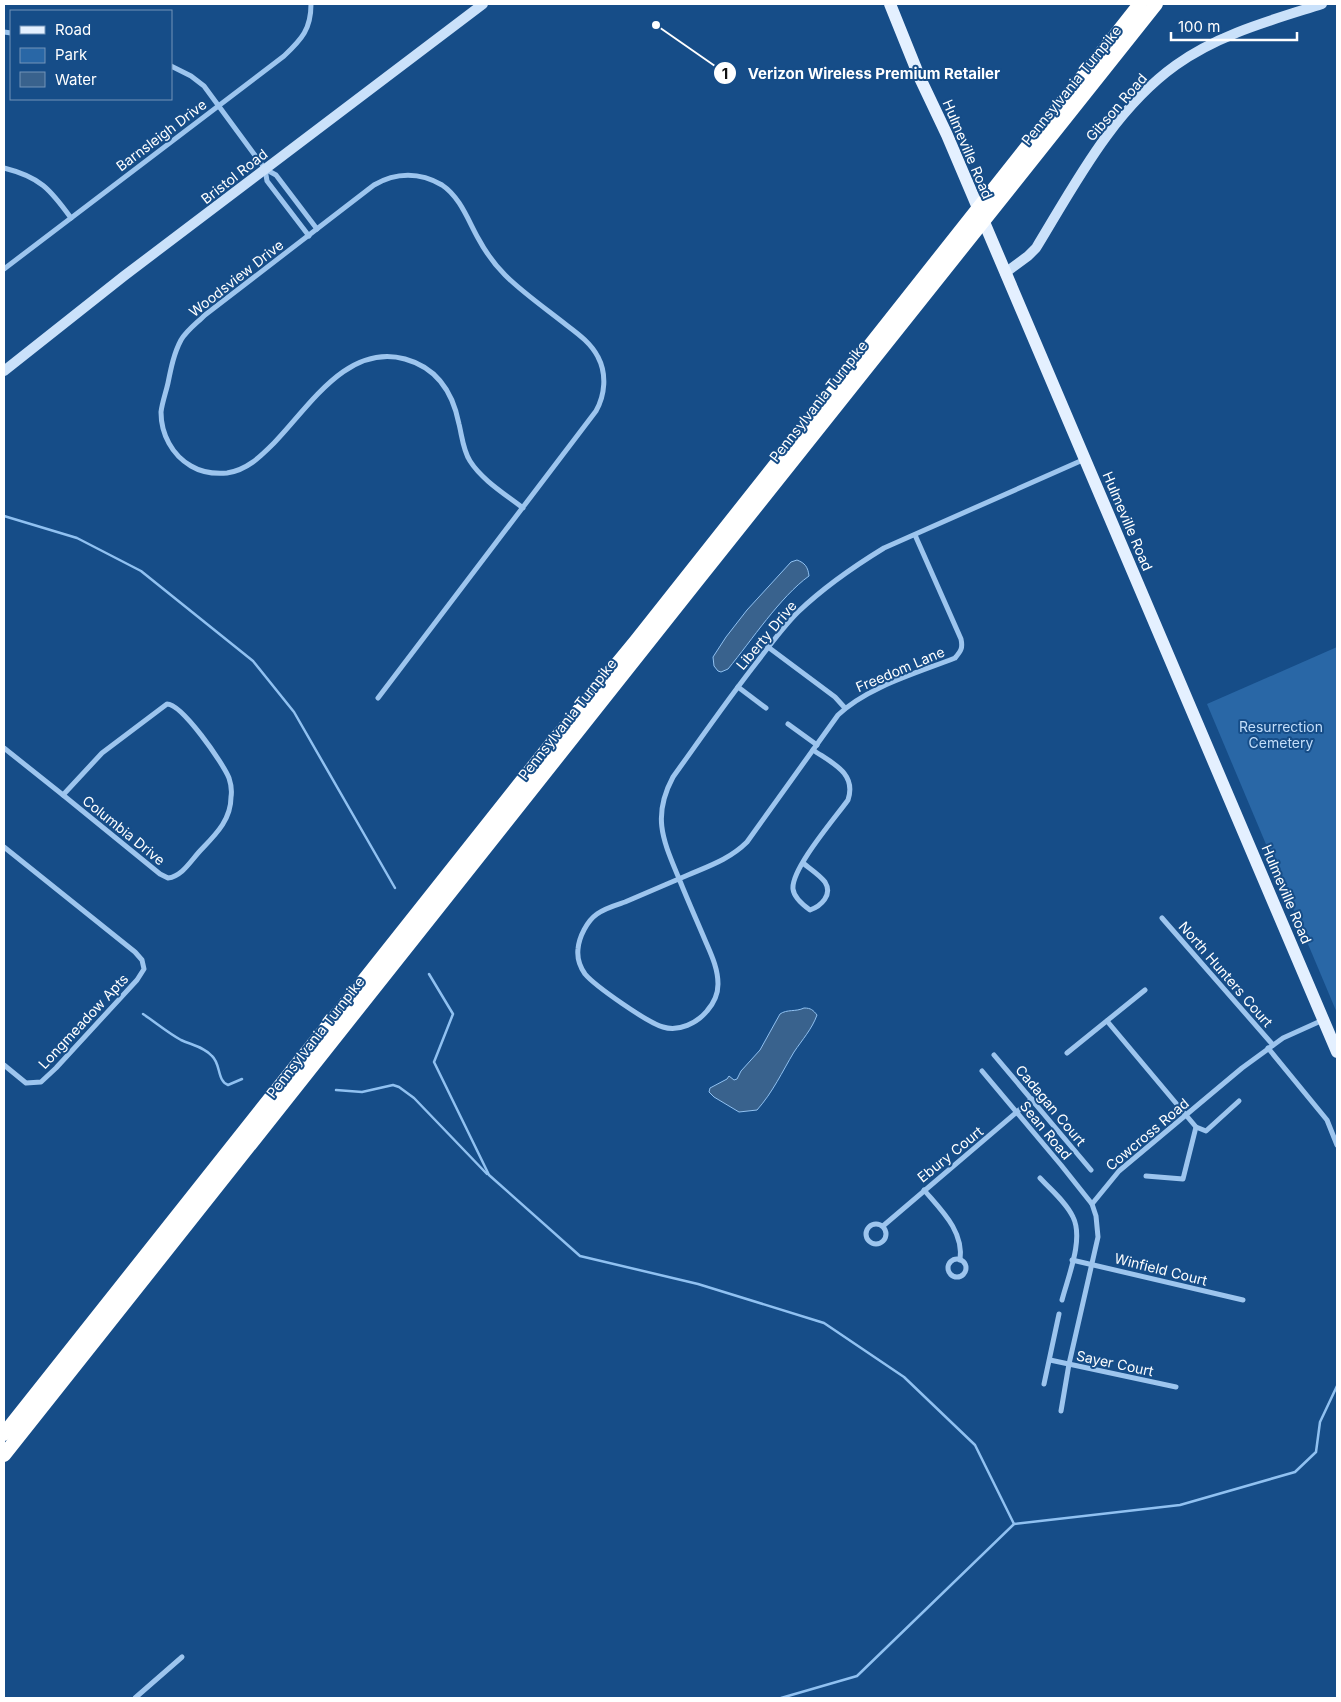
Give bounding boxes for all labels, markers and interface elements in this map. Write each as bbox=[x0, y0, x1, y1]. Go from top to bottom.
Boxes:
legend bbox=[10, 10, 172, 100]
scale bar bbox=[1171, 10, 1297, 42]
text: 100 m bbox=[1178, 17, 1220, 36]
text: Road bbox=[55, 20, 91, 39]
street label: Pennsylvania Turnpike bbox=[1018, 22, 1124, 148]
text: Park bbox=[55, 45, 88, 64]
callout: Verizon Wireless Premium Retailer bbox=[712, 58, 1010, 88]
text: 1 bbox=[722, 64, 728, 83]
text: Verizon Wireless Premium Retailer bbox=[748, 64, 1000, 83]
text: Water bbox=[55, 70, 97, 89]
street label: Gibson Road bbox=[1082, 70, 1150, 144]
street label: Barnsleigh Drive bbox=[112, 96, 210, 174]
street label: Hulmeville Road bbox=[939, 97, 997, 201]
street label: Bristol Road bbox=[197, 145, 271, 207]
street label: Woodsview Drive bbox=[185, 236, 287, 320]
street label: Pennsylvania Turnpike bbox=[765, 337, 871, 465]
street label: Hulmeville Road bbox=[1099, 469, 1157, 573]
street label: Liberty Drive bbox=[732, 597, 800, 673]
street label: Freedom Lane bbox=[853, 643, 947, 695]
street label: Pennsylvania Turnpike bbox=[514, 655, 620, 783]
park label: Resurrection Cemetery bbox=[1239, 718, 1323, 751]
street label: Columbia Drive bbox=[79, 792, 169, 868]
street label: Hulmeville Road bbox=[1258, 842, 1316, 946]
street label: North Hunters Court bbox=[1176, 918, 1277, 1031]
street label: Longmeadow Apts bbox=[35, 970, 131, 1072]
street label: Pennsylvania Turnpike bbox=[262, 973, 368, 1101]
street label: Cadagan Court bbox=[1012, 1061, 1090, 1149]
street label: Cowcross Road bbox=[1102, 1094, 1192, 1174]
street label: Sean Road bbox=[1017, 1097, 1075, 1163]
street label: Ebury Court bbox=[914, 1122, 987, 1186]
street label: Winfield Court bbox=[1113, 1249, 1210, 1289]
street label: Sayer Court bbox=[1075, 1347, 1156, 1380]

